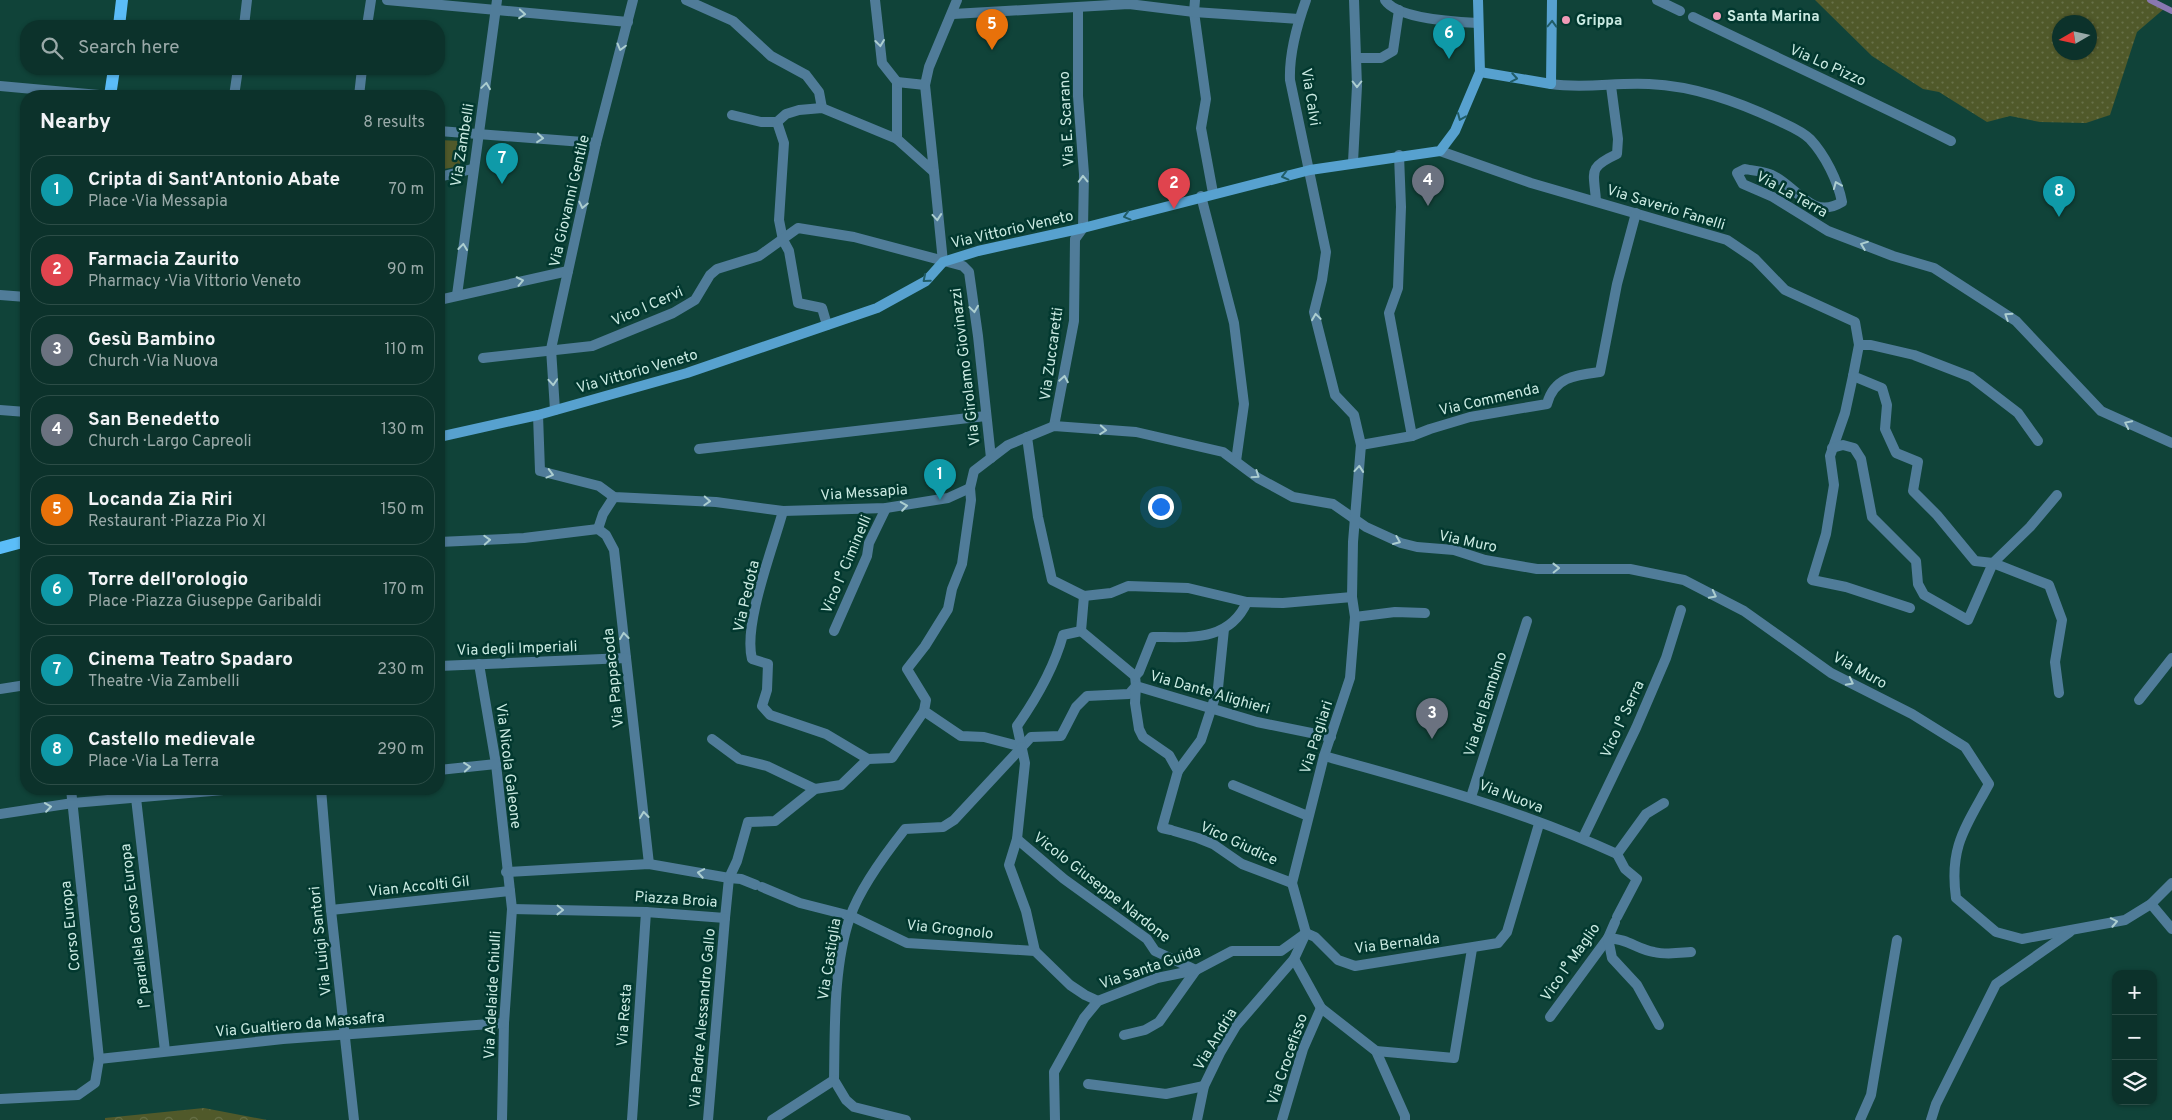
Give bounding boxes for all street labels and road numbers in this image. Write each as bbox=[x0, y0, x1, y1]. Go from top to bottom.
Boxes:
street label: Via Lo Pizzo bbox=[1786, 41, 1869, 92]
street label: Via Calvi bbox=[1296, 67, 1323, 127]
street label: Via E. Scarano bbox=[1056, 71, 1079, 167]
street label: Via Zambelli bbox=[448, 102, 479, 188]
street label: Via Giovanni Gentile bbox=[546, 133, 595, 269]
street label: Via La Terra bbox=[1752, 168, 1830, 223]
street label: Via Saverio Fanelli bbox=[1604, 181, 1727, 235]
street label: Via Vittorio Veneto bbox=[949, 207, 1075, 254]
street label: Vico I Cervi bbox=[609, 283, 686, 332]
street label: Via Girolamo Giovinazzi bbox=[947, 287, 986, 447]
street label: Via Zuccaretti bbox=[1037, 306, 1068, 402]
street label: Via Vittorio Veneto bbox=[575, 346, 700, 399]
street label: Via Commenda bbox=[1437, 380, 1541, 421]
street label: Via Messapia bbox=[820, 481, 908, 506]
street label: Vico I° Ciminelli bbox=[818, 512, 877, 617]
street label: Via Muro bbox=[1437, 527, 1499, 558]
street label: Via Pedota bbox=[730, 559, 765, 634]
street label: Via Pappacoda bbox=[600, 627, 629, 729]
street label: Via degli Imperiali bbox=[456, 638, 578, 661]
street label: Via Muro bbox=[1829, 649, 1890, 694]
street label: Via del Bambino bbox=[1461, 650, 1512, 759]
street label: Via Dante Alighieri bbox=[1147, 667, 1272, 720]
street label: Vico I° Serra bbox=[1597, 678, 1650, 761]
street label: Via Pagliari bbox=[1297, 698, 1338, 777]
street label: Via Nicola Galeone bbox=[490, 702, 525, 830]
street label: Via Nuova bbox=[1476, 776, 1545, 818]
street label: Vico Giudice bbox=[1196, 818, 1280, 871]
street label: Vicolo Giuseppe Nardone bbox=[1029, 829, 1174, 948]
street label: I° parallela Corso Europa bbox=[117, 842, 156, 1009]
street label: Vian Accolti Gil bbox=[368, 873, 471, 902]
street label: Corso Europa bbox=[57, 880, 86, 972]
street label: Via Luigi Santori bbox=[306, 885, 337, 997]
street label: Piazza Broia bbox=[634, 888, 718, 913]
street label: Via Grognolo bbox=[905, 916, 994, 945]
street label: Via Castiglia bbox=[815, 917, 846, 1002]
street label: Vico I° Maglio bbox=[1537, 920, 1605, 1006]
street label: Via Padre Alessandro Gallo bbox=[686, 928, 721, 1109]
street label: Via Adelaide Chiulli bbox=[481, 930, 506, 1060]
street label: Via Bernalda bbox=[1354, 930, 1441, 959]
street label: Via Santa Guida bbox=[1097, 942, 1204, 995]
street label: Via Resta bbox=[614, 983, 637, 1047]
street label: Via Andria bbox=[1190, 1005, 1242, 1074]
street label: Via Gualtiero da Massafra bbox=[215, 1009, 386, 1042]
street label: Via Crocefisso bbox=[1264, 1011, 1313, 1108]

